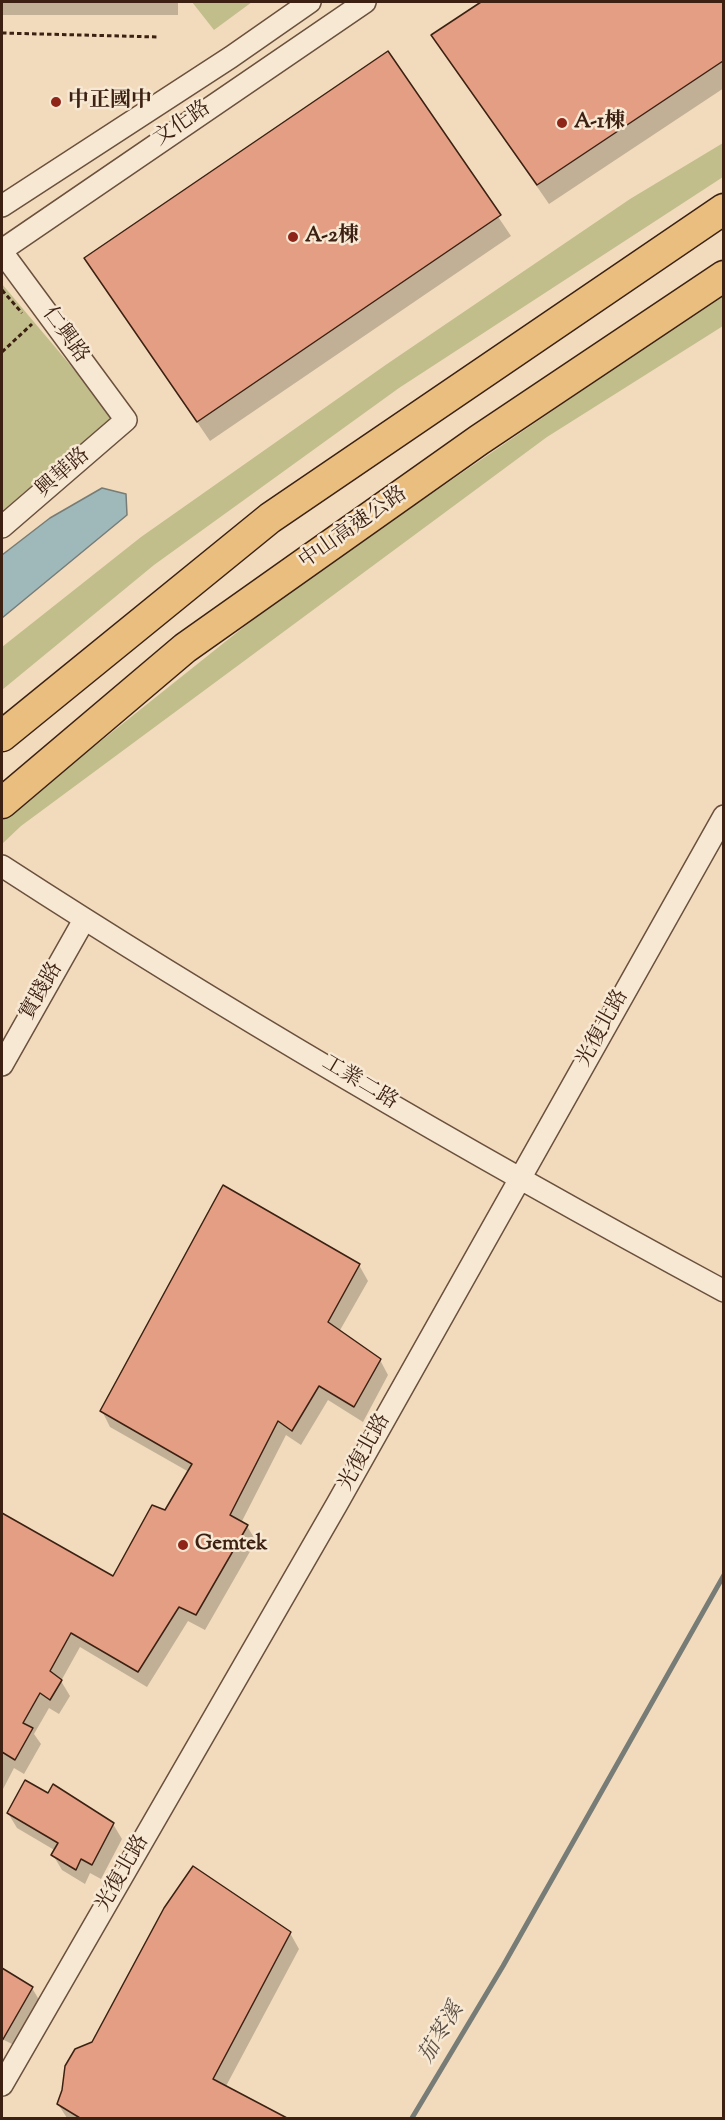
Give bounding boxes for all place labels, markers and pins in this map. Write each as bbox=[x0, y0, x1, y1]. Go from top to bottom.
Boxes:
place label: 中正國中 bbox=[68, 89, 152, 115]
marker: 中正國中 bbox=[49, 95, 63, 109]
place label: A-1棟 bbox=[574, 110, 625, 136]
marker: A-1棟 bbox=[555, 116, 569, 130]
place label: A-2棟 bbox=[305, 224, 359, 250]
marker: A-2棟 bbox=[286, 230, 300, 244]
place label: Gemtek bbox=[195, 1532, 267, 1558]
marker: Gemtek bbox=[176, 1538, 190, 1552]

